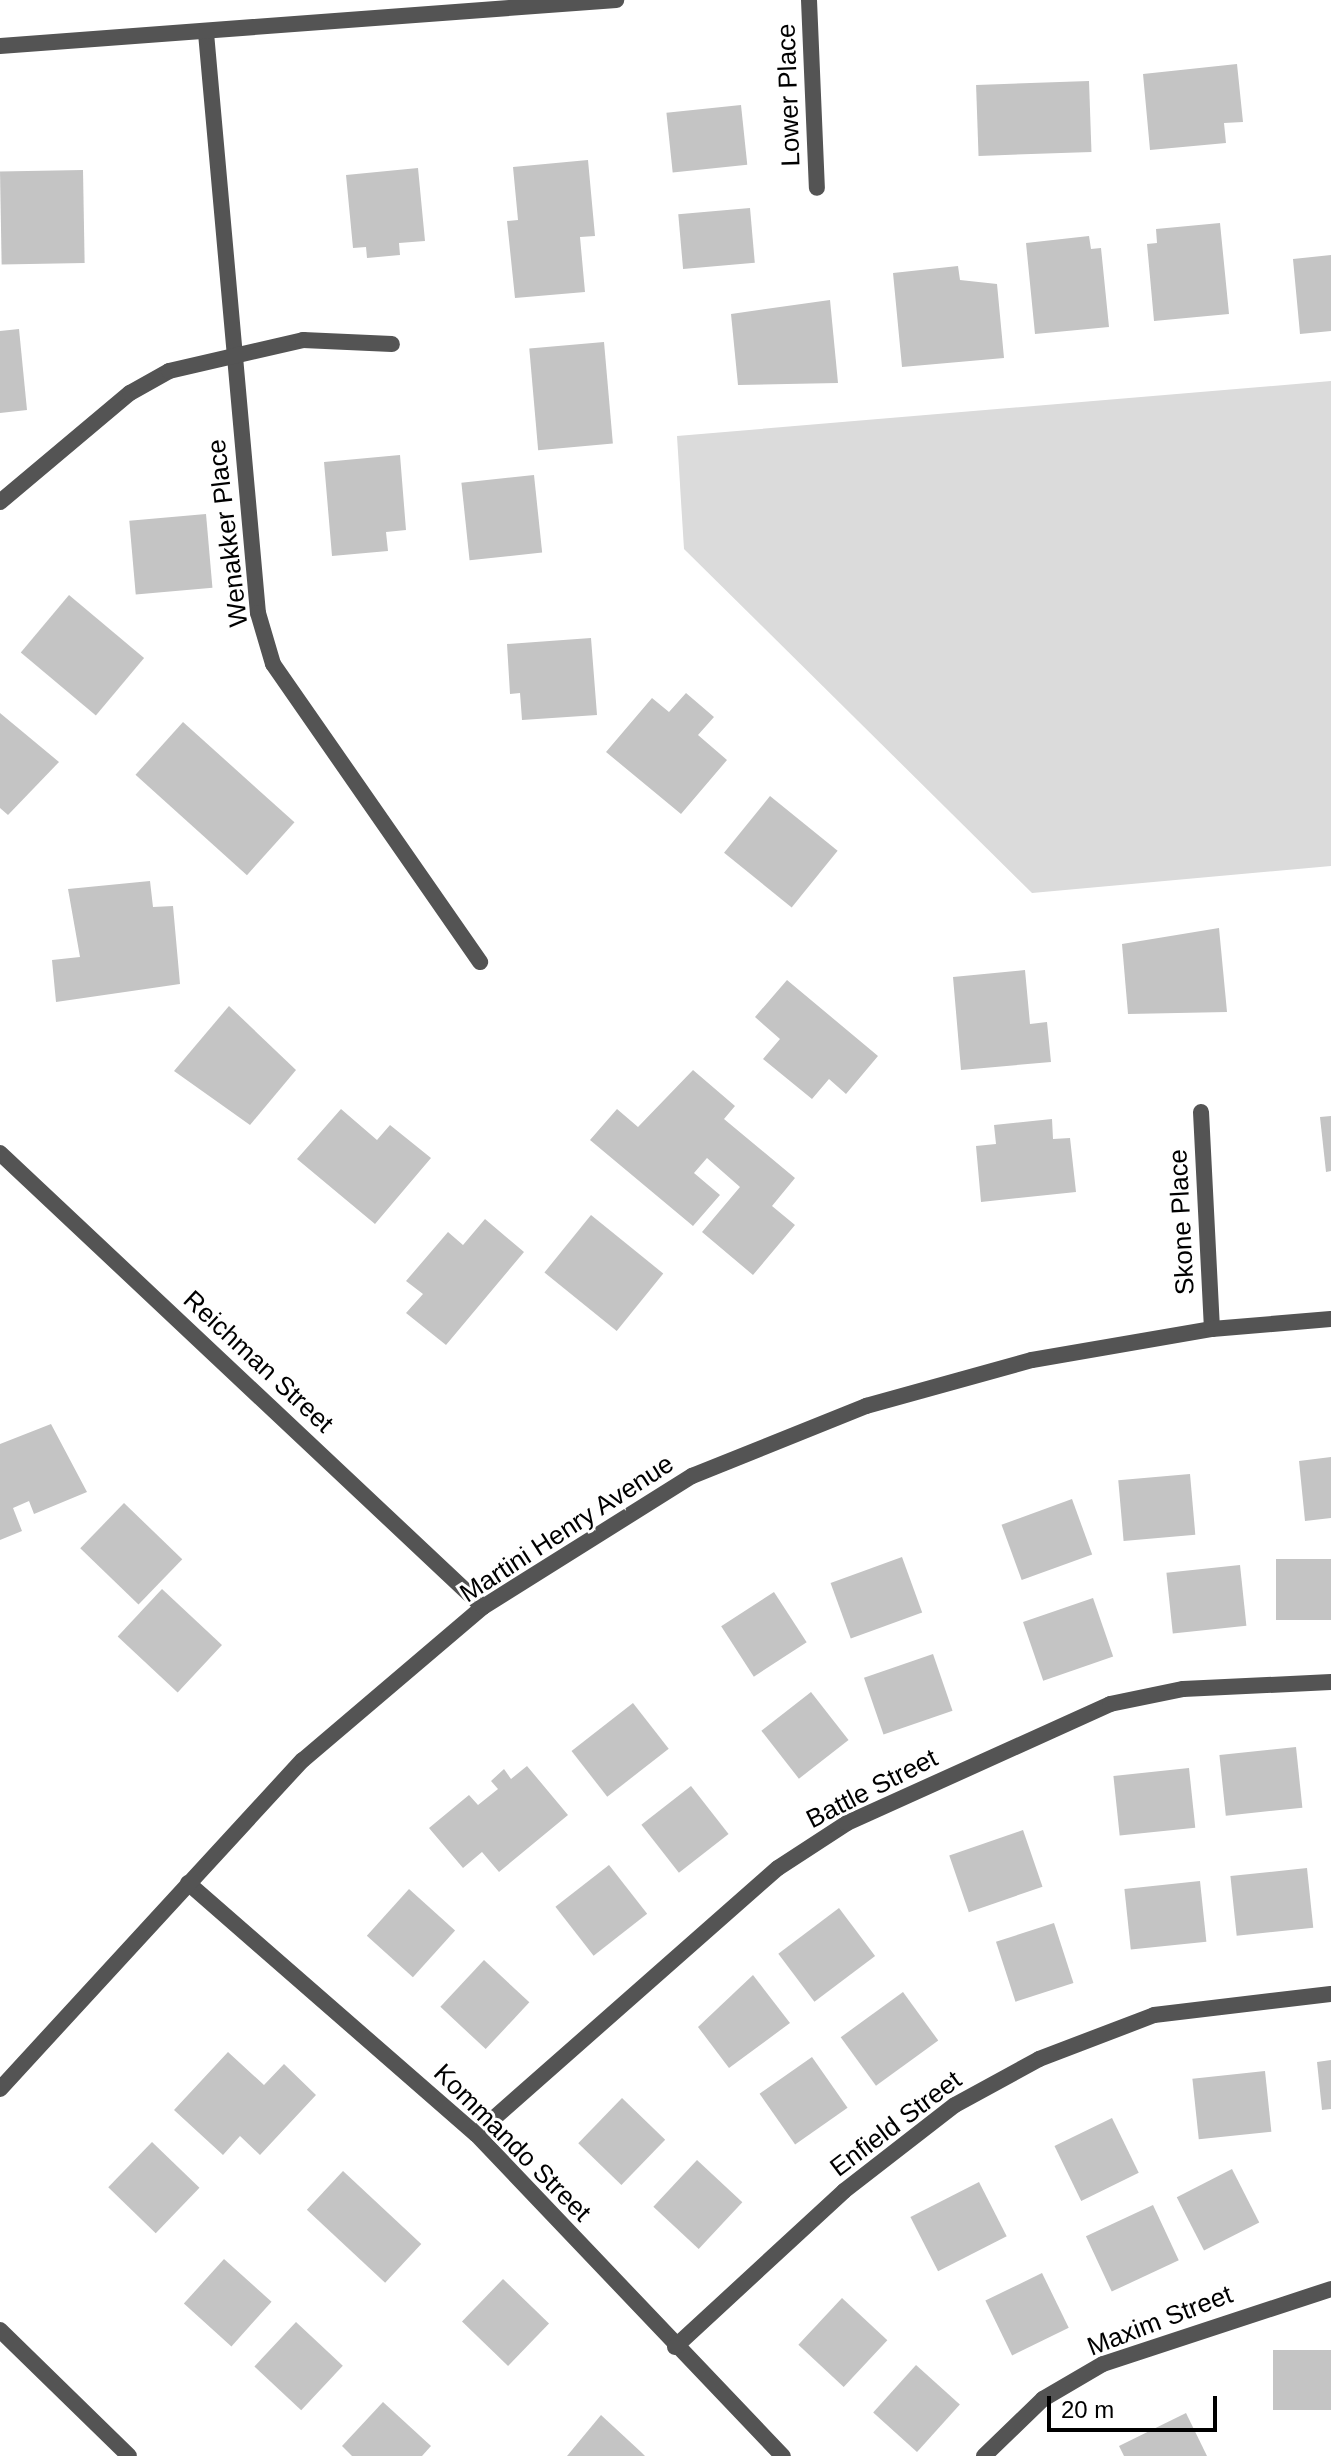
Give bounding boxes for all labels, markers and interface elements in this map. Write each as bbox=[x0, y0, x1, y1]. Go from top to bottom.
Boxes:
street label: Lower Place bbox=[771, 23, 807, 167]
street label: Wenakker Place bbox=[201, 437, 255, 629]
street label: Skone Place bbox=[1163, 1148, 1201, 1296]
street label: Reichman Street bbox=[177, 1285, 339, 1439]
street label: Martini Henry Avenue bbox=[454, 1448, 680, 1610]
street label: Battle Street bbox=[801, 1743, 943, 1835]
street label: Kommando Street bbox=[427, 2058, 597, 2228]
street label: Enfield Street bbox=[824, 2065, 968, 2183]
street label: Maxim Street bbox=[1083, 2279, 1237, 2363]
scale bar bbox=[1051, 2380, 1221, 2430]
text: 20 m bbox=[1061, 2396, 1114, 2423]

